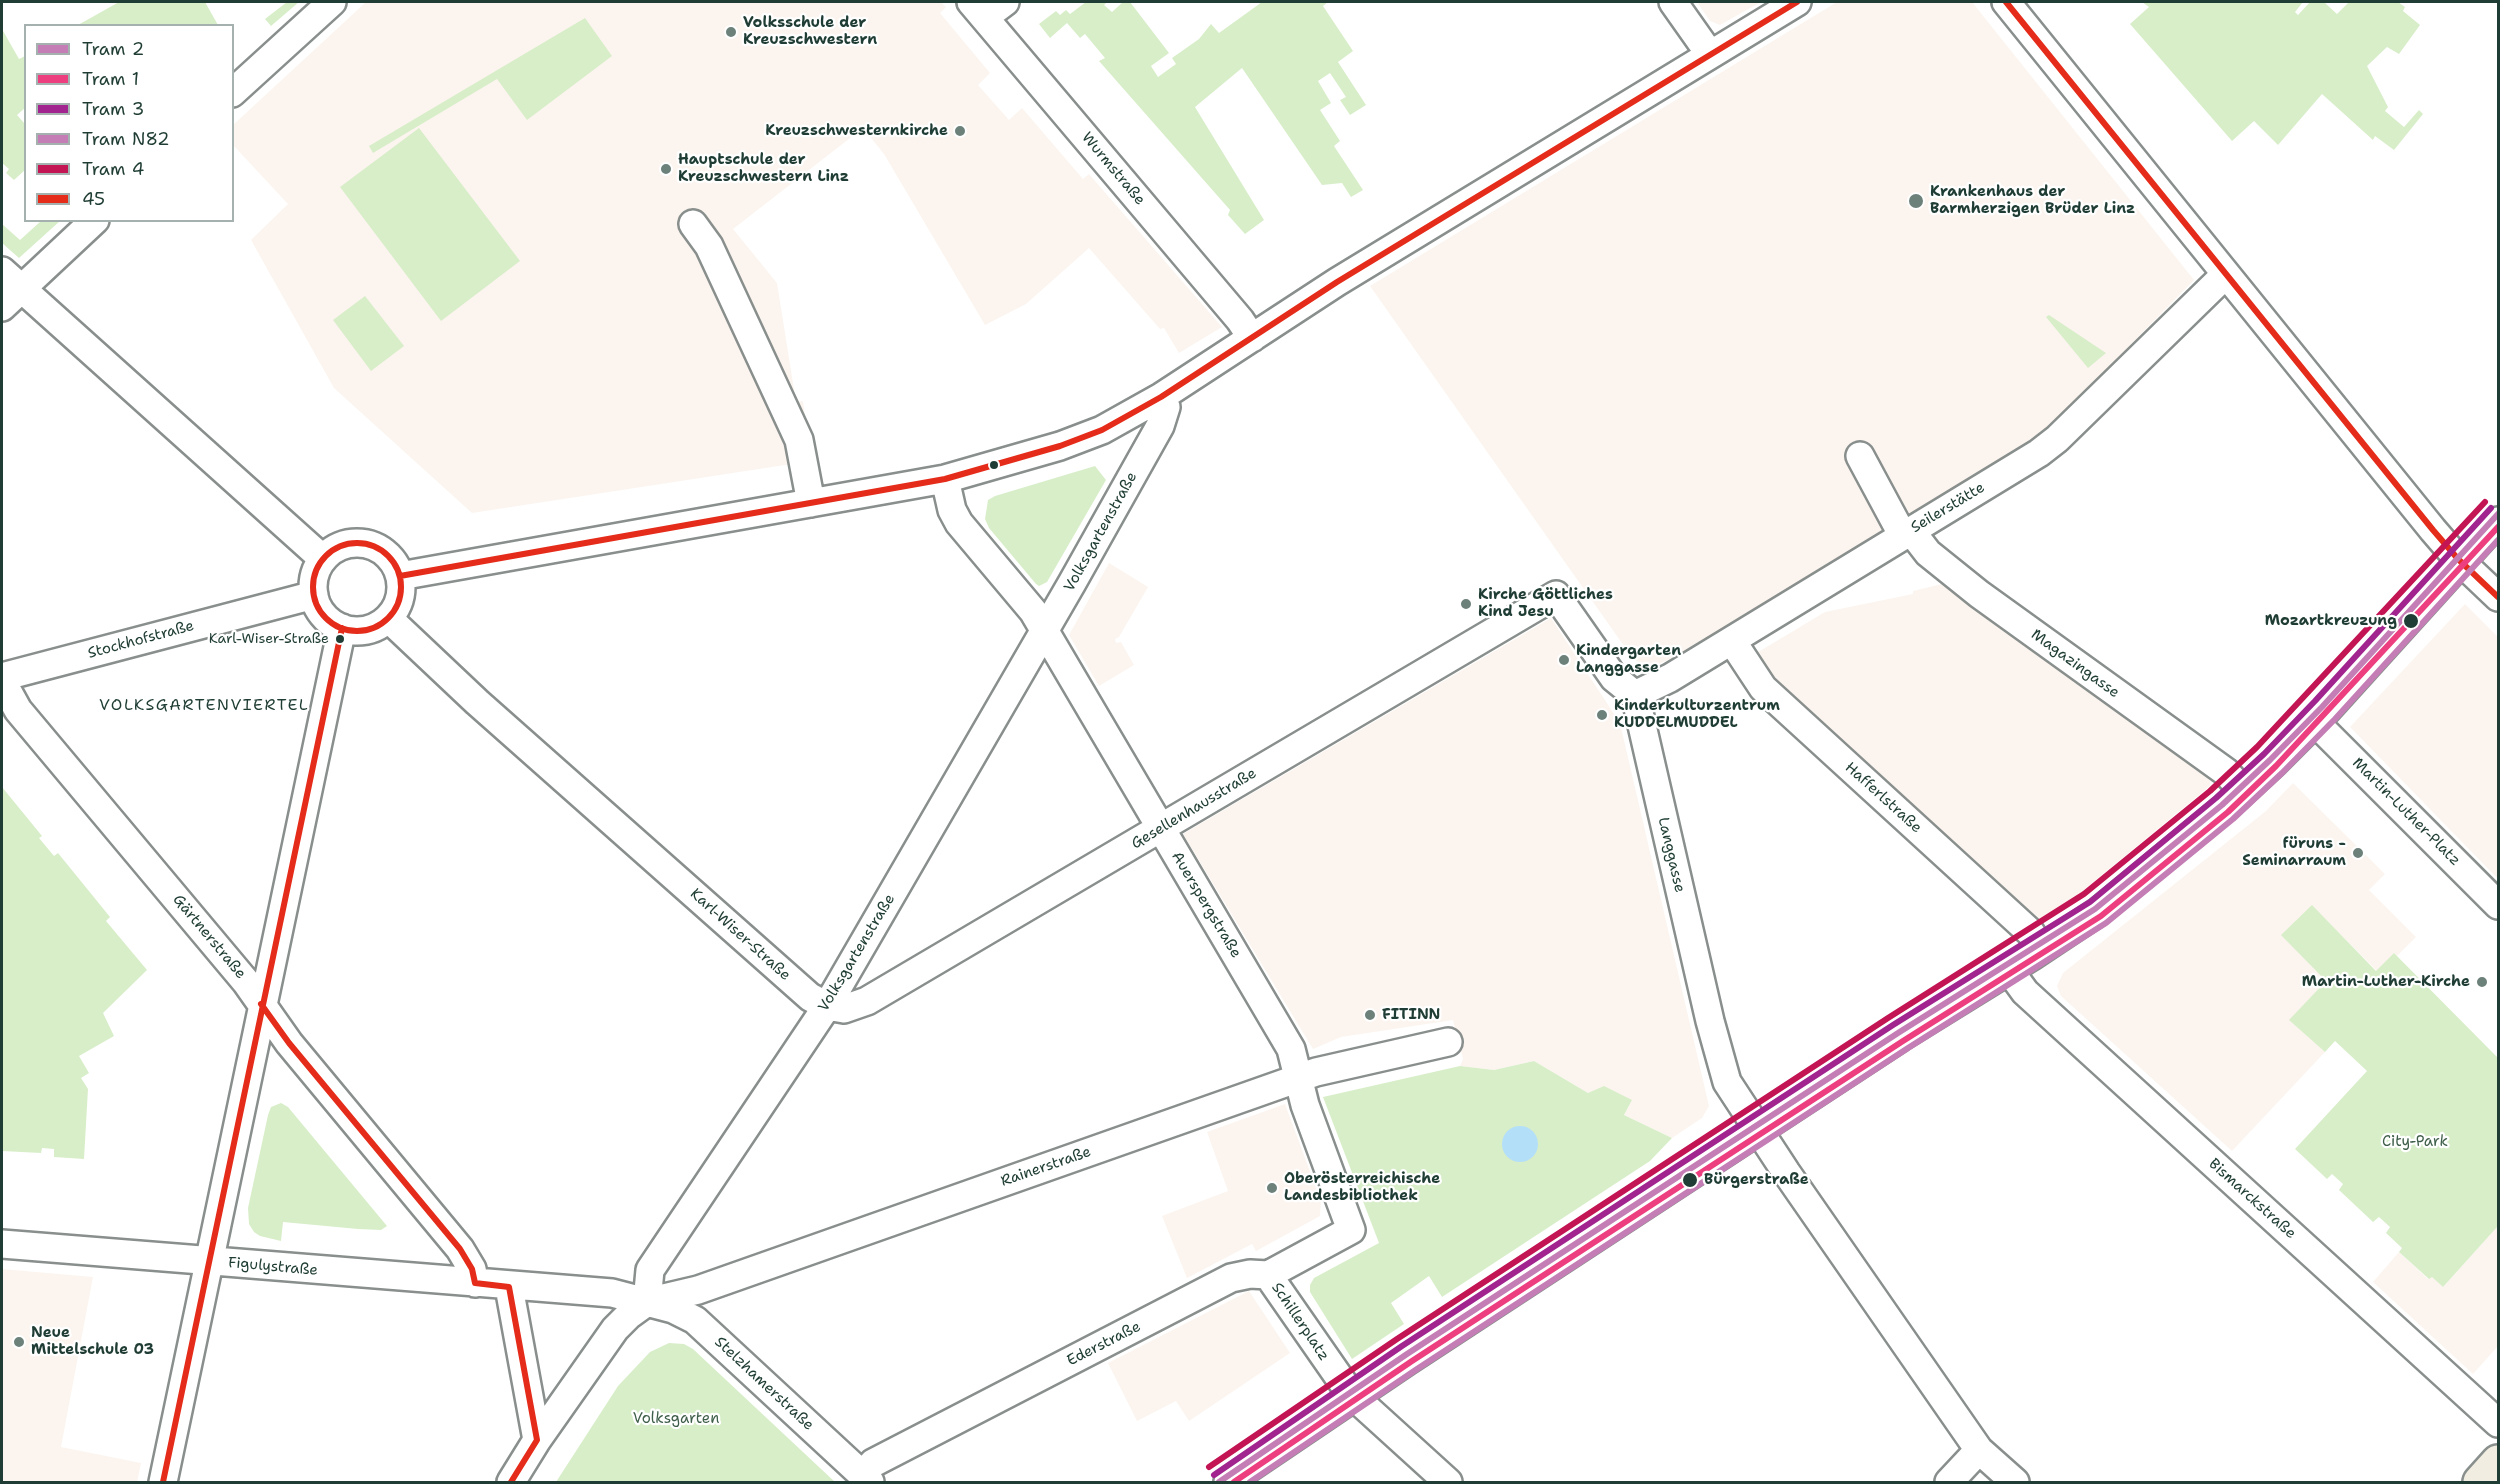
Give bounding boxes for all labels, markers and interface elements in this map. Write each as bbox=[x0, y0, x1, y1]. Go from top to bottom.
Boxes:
place label: Volksschule der Kreuzschwestern bbox=[743, 14, 877, 49]
legend bbox=[24, 24, 234, 222]
marker: Volksschule der Kreuzschwestern bbox=[724, 25, 738, 39]
text: Tram 2 bbox=[82, 37, 144, 61]
text: Tram 1 bbox=[82, 67, 139, 91]
text: Tram 3 bbox=[82, 97, 144, 121]
place label: Kreuzschwesternkirche bbox=[765, 122, 948, 140]
marker: Kreuzschwesternkirche bbox=[953, 124, 967, 138]
text: Tram N82 bbox=[82, 127, 170, 151]
street label: Wurmstraße bbox=[1077, 129, 1149, 209]
place label: Hauptschule der Kreuzschwestern Linz bbox=[678, 151, 849, 186]
text: Tram 4 bbox=[82, 157, 144, 181]
marker: Hauptschule der Kreuzschwestern Linz bbox=[659, 162, 673, 176]
place label: Krankenhaus der Barmherzigen Brüder Linz bbox=[1930, 183, 2135, 218]
text: 45 bbox=[82, 187, 105, 211]
marker: Krankenhaus der Barmherzigen Brüder Linz bbox=[1907, 192, 1925, 210]
unlabelled marker bbox=[988, 459, 1000, 471]
street label: Volksgartenstraße bbox=[1061, 469, 1141, 595]
street label: Seilerstätte bbox=[1908, 479, 1988, 537]
place label: Kirche Göttliches Kind Jesu bbox=[1478, 586, 1613, 621]
marker: Kirche Göttliches Kind Jesu bbox=[1459, 597, 1473, 611]
place label: Mozartkreuzung bbox=[2265, 612, 2397, 630]
marker: Mozartkreuzung bbox=[2402, 612, 2420, 630]
street label: Stockhofstraße bbox=[86, 617, 196, 663]
street label: Magazingasse bbox=[2027, 626, 2123, 702]
place label: Karl-Wiser-Straße bbox=[209, 631, 329, 647]
marker: Karl-Wiser-Straße bbox=[334, 633, 346, 645]
place label: Kindergarten Langgasse bbox=[1576, 642, 1681, 677]
marker: Kindergarten Langgasse bbox=[1557, 653, 1571, 667]
district label: VOLKSGARTENVIERTEL bbox=[99, 696, 309, 716]
place label: Kinderkulturzentrum KUDDELMUDDEL bbox=[1614, 697, 1780, 732]
marker: Kinderkulturzentrum KUDDELMUDDEL bbox=[1595, 708, 1609, 722]
street label: Martin-Luther-Platz bbox=[2348, 754, 2464, 870]
street label: Hafferlstraße bbox=[1841, 759, 1925, 837]
street label: Gesellenhausstraße bbox=[1128, 765, 1260, 853]
street label: Langgasse bbox=[1654, 816, 1688, 894]
place label: füruns - Seminarraum bbox=[2242, 835, 2346, 870]
marker: füruns - Seminarraum bbox=[2351, 846, 2365, 860]
street label: Auerspergstraße bbox=[1167, 849, 1245, 961]
street label: Karl-Wiser-Straße bbox=[686, 885, 794, 985]
street label: Gärtnerstraße bbox=[169, 891, 249, 983]
street label: Volksgartenstraße bbox=[815, 891, 899, 1015]
place label: Martin-Luther-Kirche bbox=[2302, 973, 2470, 991]
marker: Martin-Luther-Kirche bbox=[2475, 975, 2489, 989]
place label: FITINN bbox=[1382, 1006, 1440, 1024]
marker: FITINN bbox=[1363, 1008, 1377, 1022]
park label: City-Park bbox=[2382, 1133, 2448, 1151]
street label: Rainerstraße bbox=[998, 1143, 1094, 1191]
street label: Bismarckstraße bbox=[2205, 1155, 2299, 1243]
place label: Oberösterreichische Landesbibliothek bbox=[1284, 1170, 1440, 1205]
marker: Bürgerstraße bbox=[1681, 1171, 1699, 1189]
place label: Bürgerstraße bbox=[1704, 1171, 1809, 1189]
marker: Oberösterreichische Landesbibliothek bbox=[1265, 1181, 1279, 1195]
street label: Figulystraße bbox=[227, 1254, 319, 1280]
street label: Schillerplatz bbox=[1267, 1280, 1333, 1364]
street label: Ederstraße bbox=[1064, 1318, 1144, 1370]
place label: Neue Mittelschule 03 bbox=[31, 1324, 154, 1359]
street label: Stelzhamerstraße bbox=[711, 1333, 817, 1435]
marker: Neue Mittelschule 03 bbox=[12, 1335, 26, 1349]
park label: Volksgarten bbox=[633, 1410, 719, 1428]

